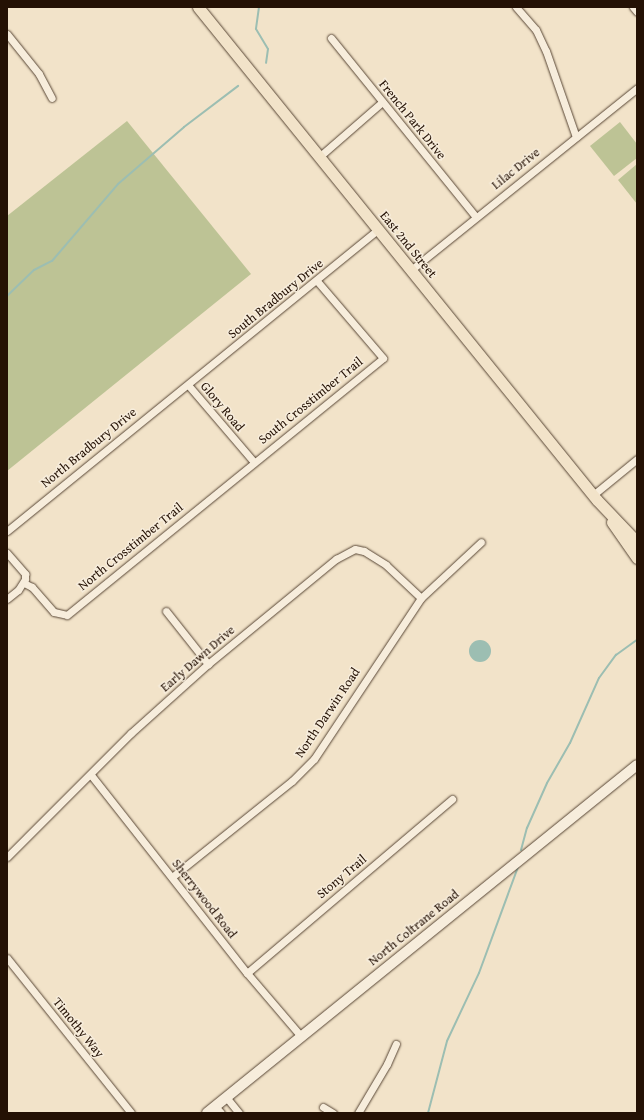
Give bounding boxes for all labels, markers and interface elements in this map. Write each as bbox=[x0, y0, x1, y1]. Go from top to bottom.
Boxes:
street label: French Park Drive bbox=[375, 77, 449, 163]
street label: Lilac Drive bbox=[489, 145, 543, 193]
street label: East 2nd Street bbox=[376, 208, 440, 282]
street label: South Bradbury Drive bbox=[225, 256, 327, 342]
street label: South Crosstimber Trail bbox=[256, 354, 366, 448]
street label: Glory Road bbox=[197, 379, 247, 435]
street label: North Bradbury Drive bbox=[38, 405, 140, 491]
street label: North Crosstimber Trail bbox=[75, 500, 187, 594]
street label: Early Dawn Drive bbox=[158, 622, 238, 696]
street label: North Darwin Road bbox=[292, 665, 364, 761]
street label: Stony Trail bbox=[314, 852, 370, 902]
street label: Sherrywood Road bbox=[168, 856, 240, 942]
street label: North Coltrane Road bbox=[366, 887, 462, 969]
street label: Timothy Way bbox=[49, 995, 107, 1061]

